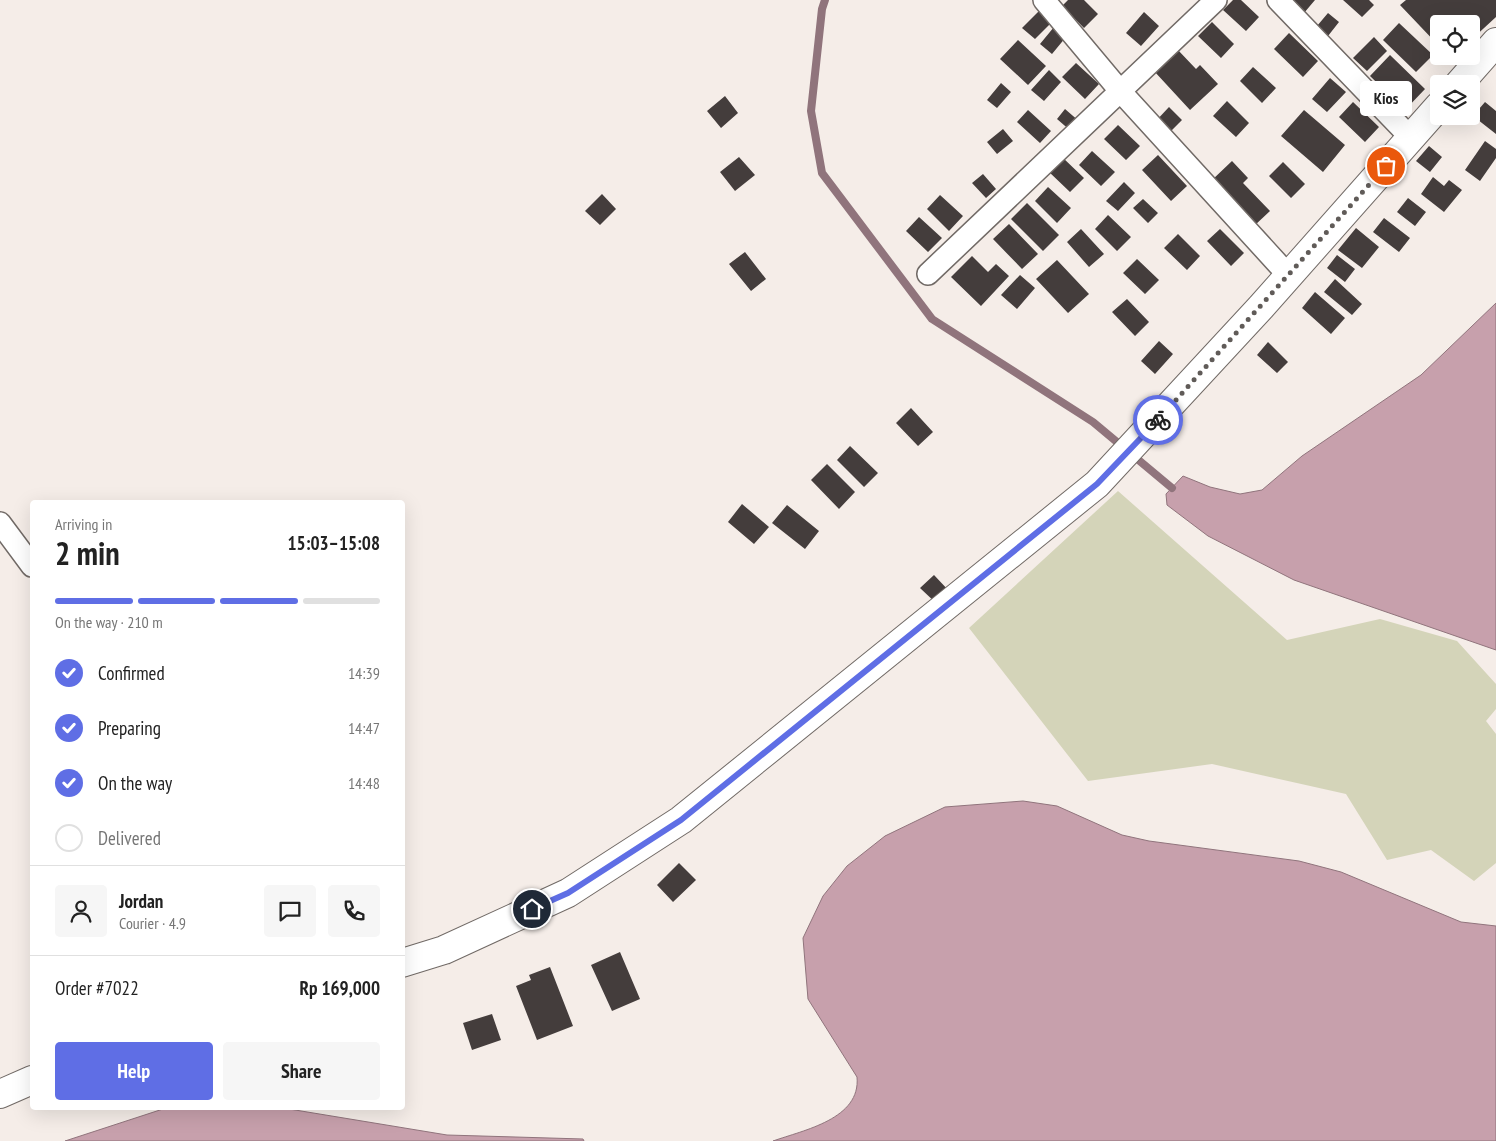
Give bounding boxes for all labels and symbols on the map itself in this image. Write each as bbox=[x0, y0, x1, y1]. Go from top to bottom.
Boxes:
callout: Kios bbox=[1360, 81, 1412, 116]
pin bbox=[1365, 145, 1407, 187]
courier bbox=[1133, 395, 1183, 445]
pin bbox=[511, 888, 553, 930]

